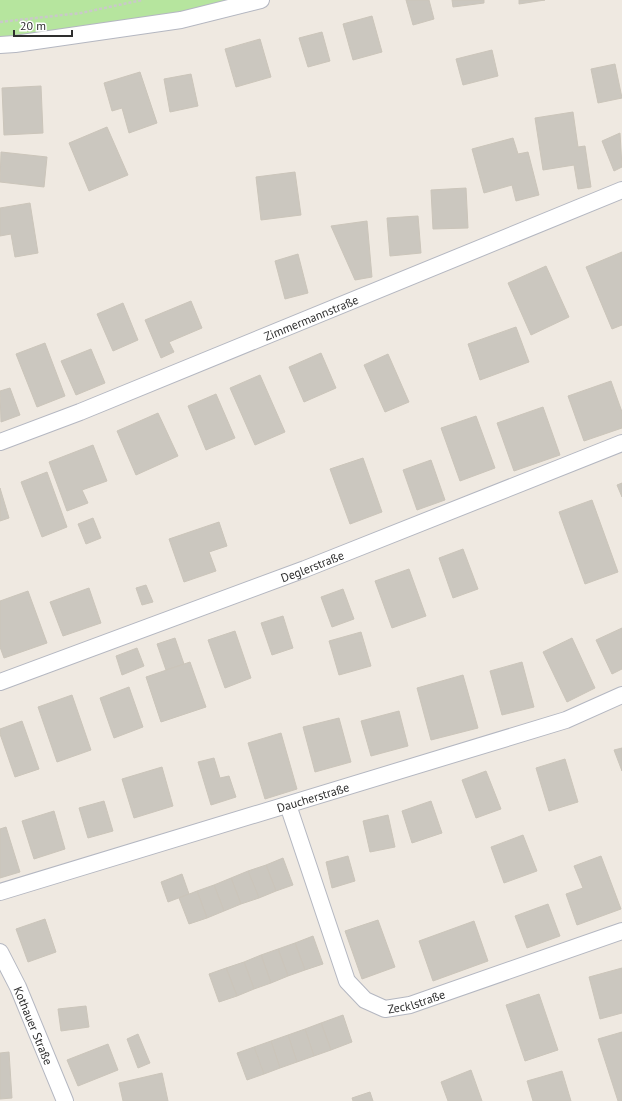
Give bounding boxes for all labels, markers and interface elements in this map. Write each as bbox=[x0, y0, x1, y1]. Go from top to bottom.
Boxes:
scale bar bbox=[14, 12, 72, 38]
text: 20 m bbox=[20, 18, 46, 33]
street label: Zimmermannstraße bbox=[261, 291, 360, 343]
street label: Deglerstraße bbox=[279, 547, 346, 585]
street label: Daucherstraße bbox=[275, 779, 351, 815]
street label: Kothauer Straße bbox=[11, 984, 57, 1067]
street label: Zecklstraße bbox=[387, 986, 447, 1016]

